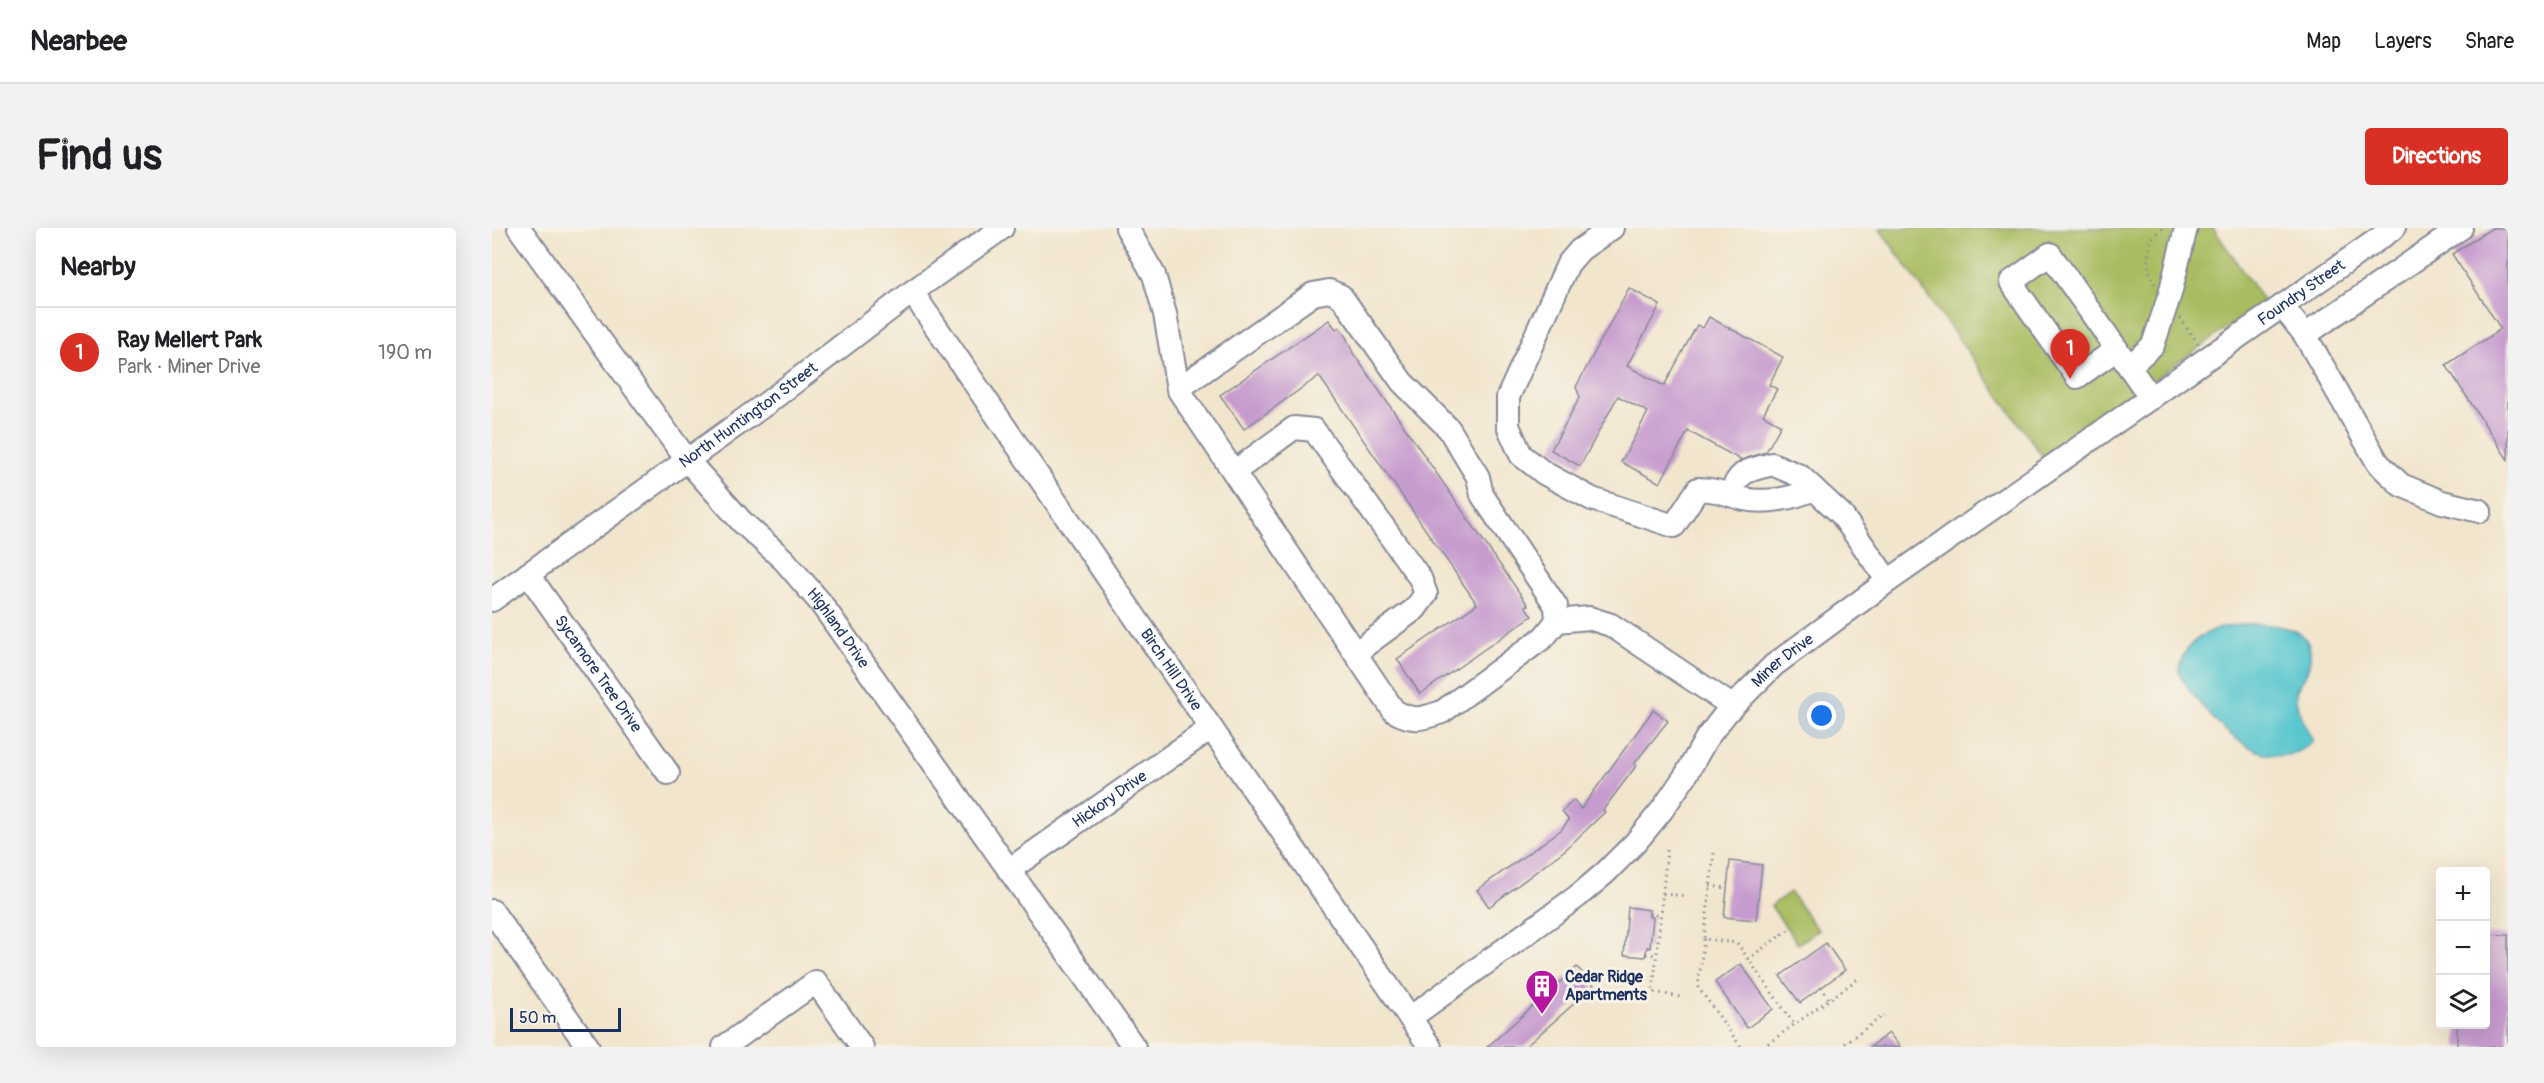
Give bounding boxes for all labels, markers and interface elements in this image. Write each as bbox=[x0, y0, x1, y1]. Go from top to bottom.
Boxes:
text: Nearbee bbox=[30, 24, 127, 59]
text: Map bbox=[2306, 28, 2341, 55]
text: Layers bbox=[2374, 28, 2432, 55]
text: Share bbox=[2465, 28, 2514, 55]
button: Directions bbox=[2365, 128, 2508, 185]
text: Find us bbox=[36, 130, 162, 182]
text: Nearby bbox=[60, 251, 136, 283]
street label: Foundry Street bbox=[2254, 255, 2349, 330]
text: Ray Mellert Park bbox=[117, 326, 262, 354]
pin: 1 bbox=[2050, 330, 2090, 379]
text: 1 bbox=[76, 340, 83, 365]
text: 190 m bbox=[378, 340, 432, 365]
text: Park · Miner Drive bbox=[117, 354, 260, 379]
street label: North Huntington Street bbox=[675, 358, 822, 473]
street label: Highland Drive bbox=[802, 584, 874, 672]
street label: Sycamore Tree Drive bbox=[550, 611, 646, 736]
street label: Birch Hill Drive bbox=[1136, 625, 1206, 715]
street label: Miner Drive bbox=[1747, 629, 1818, 692]
your location bbox=[1807, 701, 1836, 730]
street label: Hickory Drive bbox=[1068, 766, 1151, 832]
map controls bbox=[2436, 867, 2490, 1029]
button: + bbox=[2436, 867, 2490, 921]
button: − bbox=[2436, 921, 2490, 975]
place label: Cedar Ridge Apartments bbox=[1565, 967, 1648, 1005]
building icon: Cedar Ridge Apartments bbox=[1524, 968, 1560, 1015]
button: layers bbox=[2436, 975, 2490, 1029]
scale bar bbox=[510, 1005, 621, 1032]
text: 50 m bbox=[519, 1008, 556, 1028]

